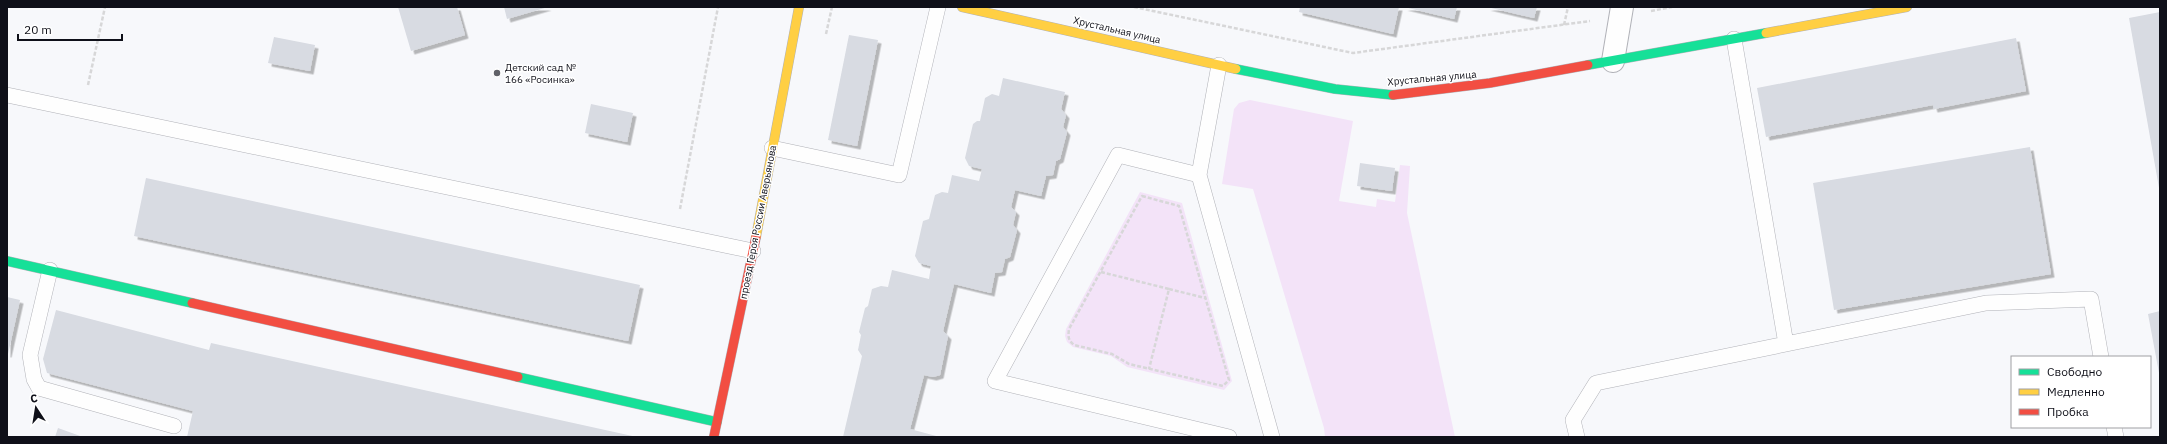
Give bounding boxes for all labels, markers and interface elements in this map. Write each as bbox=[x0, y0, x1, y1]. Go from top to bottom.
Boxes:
street label: Хрустальная улица bbox=[1072, 14, 1163, 47]
scale bar bbox=[18, 16, 122, 42]
text: 20 m bbox=[24, 22, 52, 37]
place label: Детский сад № 166 «Росинка» bbox=[505, 61, 576, 86]
marker: Детский сад № 166 «Росинка» bbox=[492, 68, 502, 78]
street label: Хрустальная улица bbox=[1387, 68, 1478, 88]
street label: проезд Героя России Аверьянова bbox=[737, 143, 779, 300]
legend bbox=[2011, 356, 2151, 428]
text: Свободно bbox=[2047, 364, 2103, 379]
text: Медленно bbox=[2047, 384, 2105, 399]
north arrow bbox=[16, 388, 56, 428]
text: С bbox=[29, 391, 39, 406]
text: Пробка bbox=[2047, 404, 2089, 419]

